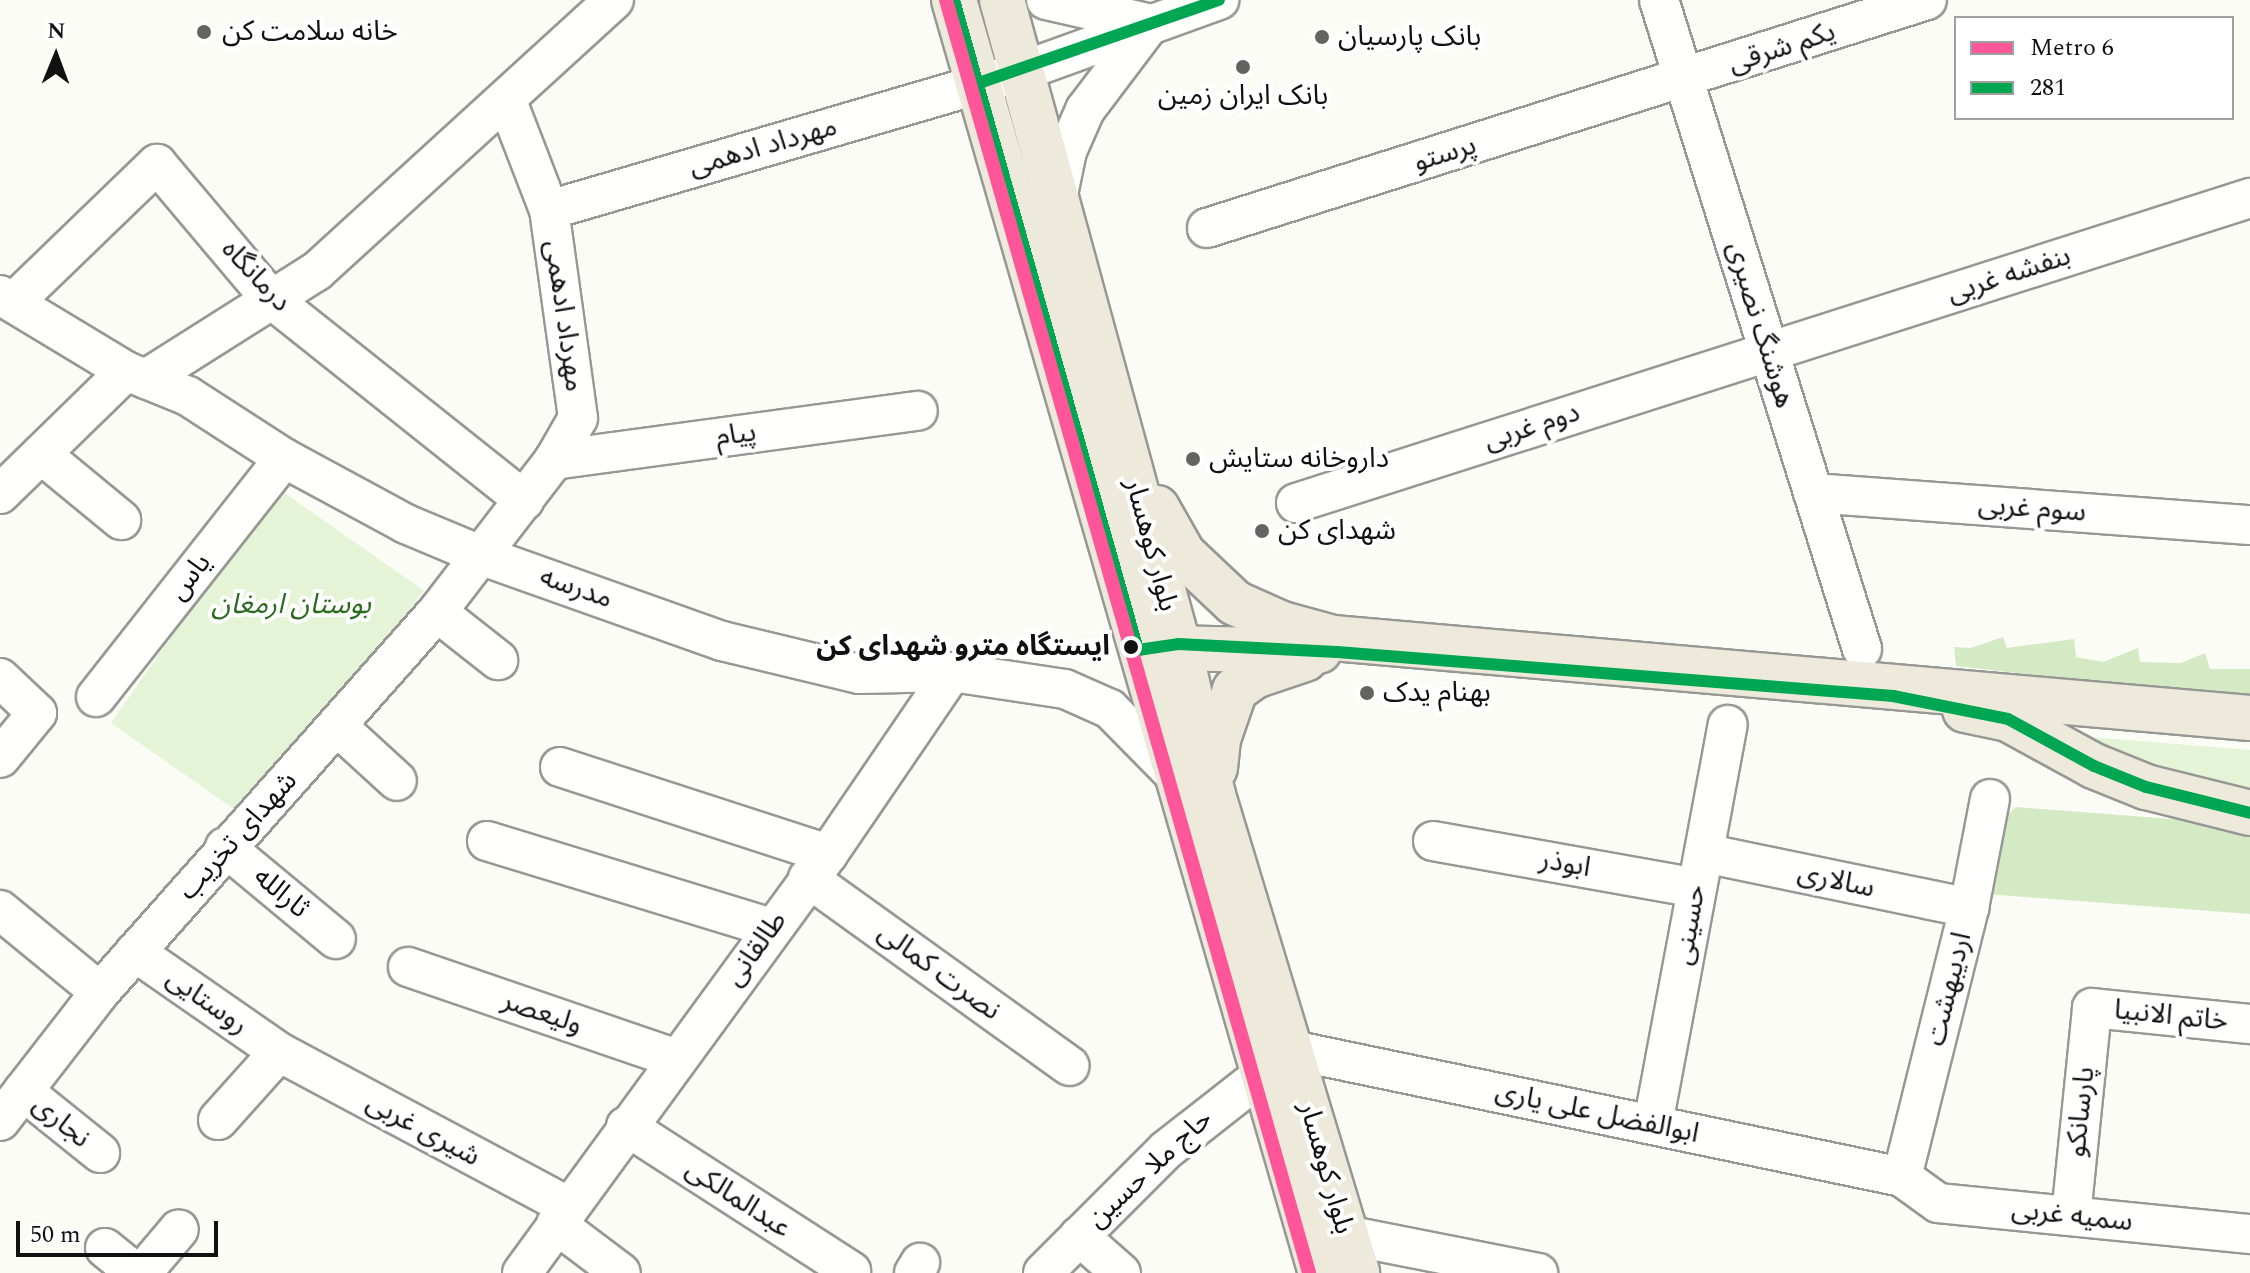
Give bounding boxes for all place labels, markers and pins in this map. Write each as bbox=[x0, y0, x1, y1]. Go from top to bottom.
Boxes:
place label: خانه سلامت کن bbox=[222, 15, 398, 49]
place label: بانک پارسیان bbox=[1338, 20, 1481, 54]
marker: خانه سلامت کن bbox=[193, 21, 215, 43]
marker: بانک پارسیان bbox=[1313, 28, 1331, 46]
marker: بانک ایران زمین bbox=[1234, 58, 1252, 76]
place label: بانک ایران زمین bbox=[1158, 79, 1328, 113]
place label: داروخانه ستایش bbox=[1209, 442, 1389, 476]
marker: داروخانه ستایش bbox=[1184, 450, 1202, 468]
place label: شهدای کن bbox=[1278, 514, 1396, 548]
marker: شهدای کن bbox=[1253, 522, 1271, 540]
place label: ایستگاه مترو شهدای کن bbox=[816, 630, 1110, 664]
marker: ایستگاه مترو شهدای کن bbox=[1117, 633, 1145, 661]
place label: بهنام یدک bbox=[1383, 676, 1491, 710]
marker: بهنام یدک bbox=[1358, 684, 1376, 702]

